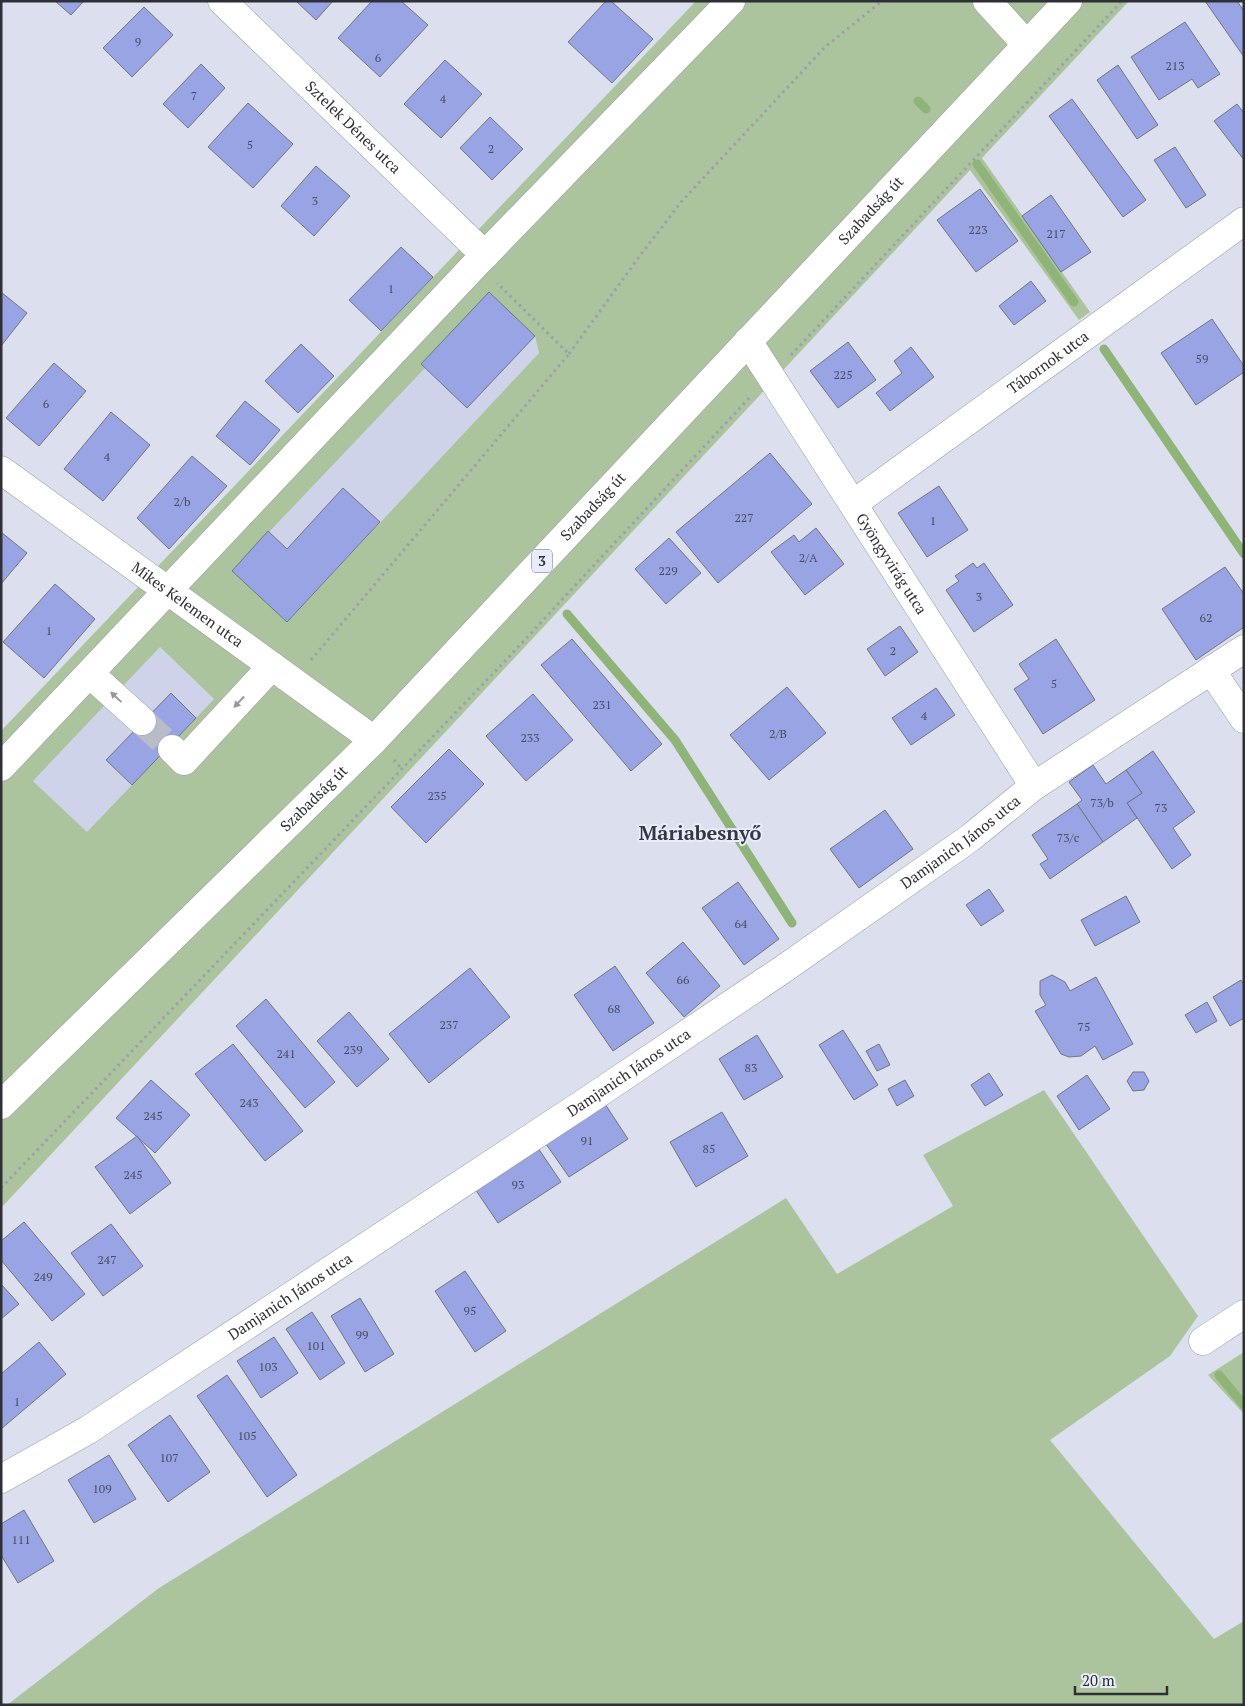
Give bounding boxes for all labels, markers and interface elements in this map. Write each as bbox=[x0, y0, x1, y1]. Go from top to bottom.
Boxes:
house number: 9 bbox=[135, 34, 141, 49]
house number: 6 bbox=[375, 50, 382, 65]
house number: 213 bbox=[1165, 58, 1185, 73]
street label: Sztelek Dénes utca bbox=[302, 76, 406, 178]
house number: 7 bbox=[191, 88, 197, 103]
house number: 4 bbox=[440, 91, 447, 106]
house number: 5 bbox=[247, 137, 253, 152]
house number: 2 bbox=[488, 141, 494, 156]
street label: Szabadság út bbox=[833, 171, 908, 249]
house number: 3 bbox=[312, 193, 318, 208]
house number: 223 bbox=[968, 222, 988, 237]
house number: 217 bbox=[1046, 226, 1066, 241]
house number: 1 bbox=[388, 281, 394, 296]
street label: Tábornok utca bbox=[1003, 325, 1093, 398]
house number: 59 bbox=[1196, 351, 1208, 366]
house number: 225 bbox=[833, 367, 853, 382]
house number: 6 bbox=[43, 396, 50, 411]
house number: 4 bbox=[104, 449, 111, 464]
street label: Szabadság út bbox=[555, 467, 630, 544]
house number: 2/b bbox=[173, 494, 191, 509]
street label: Gyöngyvirág utca bbox=[852, 509, 932, 618]
house number: 227 bbox=[734, 510, 754, 525]
house number: 1 bbox=[930, 513, 936, 528]
road number: 3 bbox=[532, 550, 552, 572]
house number: 2/A bbox=[799, 550, 818, 565]
street label: Mikes Kelemen utca bbox=[128, 557, 248, 651]
house number: 229 bbox=[658, 563, 678, 578]
house number: 3 bbox=[976, 589, 982, 604]
house number: 62 bbox=[1200, 610, 1212, 625]
house number: 1 bbox=[46, 623, 52, 638]
house number: 2 bbox=[890, 643, 896, 658]
house number: 5 bbox=[1051, 676, 1057, 691]
one-way arrow bbox=[110, 691, 122, 703]
one-way arrow bbox=[233, 695, 245, 707]
house number: 231 bbox=[592, 697, 612, 712]
house number: 4 bbox=[921, 708, 928, 723]
house number: 2/B bbox=[769, 726, 787, 741]
house number: 233 bbox=[520, 730, 540, 745]
street label: Szabadság út bbox=[275, 760, 352, 835]
house number: 235 bbox=[427, 788, 447, 803]
street label: Damjanich János utca bbox=[896, 790, 1024, 893]
house number: 73/b bbox=[1090, 795, 1114, 810]
house number: 73 bbox=[1155, 800, 1167, 815]
district label: Máriabesnyő bbox=[639, 819, 761, 846]
house number: 73/c bbox=[1057, 830, 1080, 845]
house number: 64 bbox=[735, 916, 748, 931]
house number: 66 bbox=[677, 972, 690, 987]
house number: 68 bbox=[608, 1001, 620, 1016]
house number: 237 bbox=[439, 1017, 459, 1032]
house number: 75 bbox=[1078, 1019, 1090, 1034]
street label: Damjanich János utca bbox=[563, 1023, 694, 1121]
house number: 239 bbox=[343, 1042, 363, 1057]
house number: 241 bbox=[276, 1046, 296, 1061]
house number: 83 bbox=[745, 1060, 757, 1075]
house number: 243 bbox=[239, 1095, 259, 1110]
house number: 245 bbox=[143, 1108, 163, 1123]
house number: 91 bbox=[581, 1133, 593, 1148]
house number: 85 bbox=[703, 1141, 715, 1156]
house number: 245 bbox=[123, 1167, 143, 1182]
house number: 93 bbox=[512, 1177, 524, 1192]
street label: Damjanich János utca bbox=[224, 1247, 356, 1344]
house number: 247 bbox=[97, 1252, 117, 1267]
house number: 249 bbox=[33, 1269, 53, 1284]
house number: 95 bbox=[464, 1303, 476, 1318]
house number: 99 bbox=[356, 1327, 368, 1342]
house number: 101 bbox=[306, 1338, 326, 1353]
house number: 103 bbox=[258, 1359, 278, 1374]
house number: 1 bbox=[14, 1394, 20, 1409]
house number: 105 bbox=[237, 1428, 257, 1443]
house number: 107 bbox=[159, 1450, 179, 1465]
house number: 109 bbox=[92, 1481, 112, 1496]
house number: 111 bbox=[11, 1532, 31, 1547]
scale bar bbox=[1075, 1664, 1168, 1696]
text: 20 m bbox=[1082, 1670, 1115, 1690]

